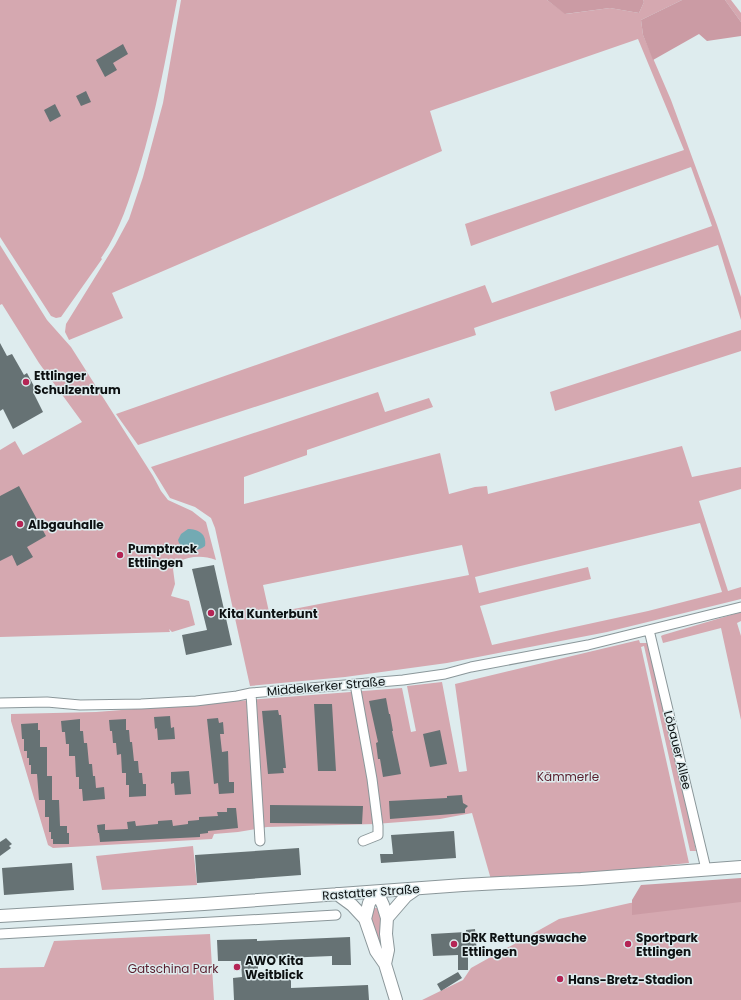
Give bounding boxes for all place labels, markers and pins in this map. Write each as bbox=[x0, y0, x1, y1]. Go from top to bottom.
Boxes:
place label: Ettlinger Schulzentrum bbox=[34, 367, 121, 398]
marker: Ettlinger Schulzentrum bbox=[21, 377, 31, 387]
place label: Albgauhalle bbox=[28, 516, 104, 533]
marker: Albgauhalle bbox=[15, 519, 25, 529]
place label: Pumptrack Ettlingen bbox=[128, 540, 198, 571]
marker: Pumptrack Ettlingen bbox=[115, 550, 125, 560]
place label: Kita Kunterbunt bbox=[219, 605, 318, 622]
marker: Kita Kunterbunt bbox=[206, 608, 216, 618]
place label: DRK Rettungswache Ettlingen bbox=[462, 929, 587, 960]
place label: Sportpark Ettlingen bbox=[636, 929, 699, 960]
marker: DRK Rettungswache Ettlingen bbox=[449, 939, 459, 949]
marker: Sportpark Ettlingen bbox=[623, 939, 633, 949]
place label: AWO Kita Weitblick bbox=[245, 952, 304, 983]
marker: AWO Kita Weitblick bbox=[232, 962, 242, 972]
place label: Hans-Bretz-Stadion bbox=[568, 971, 693, 988]
marker: Hans-Bretz-Stadion bbox=[555, 974, 565, 984]

